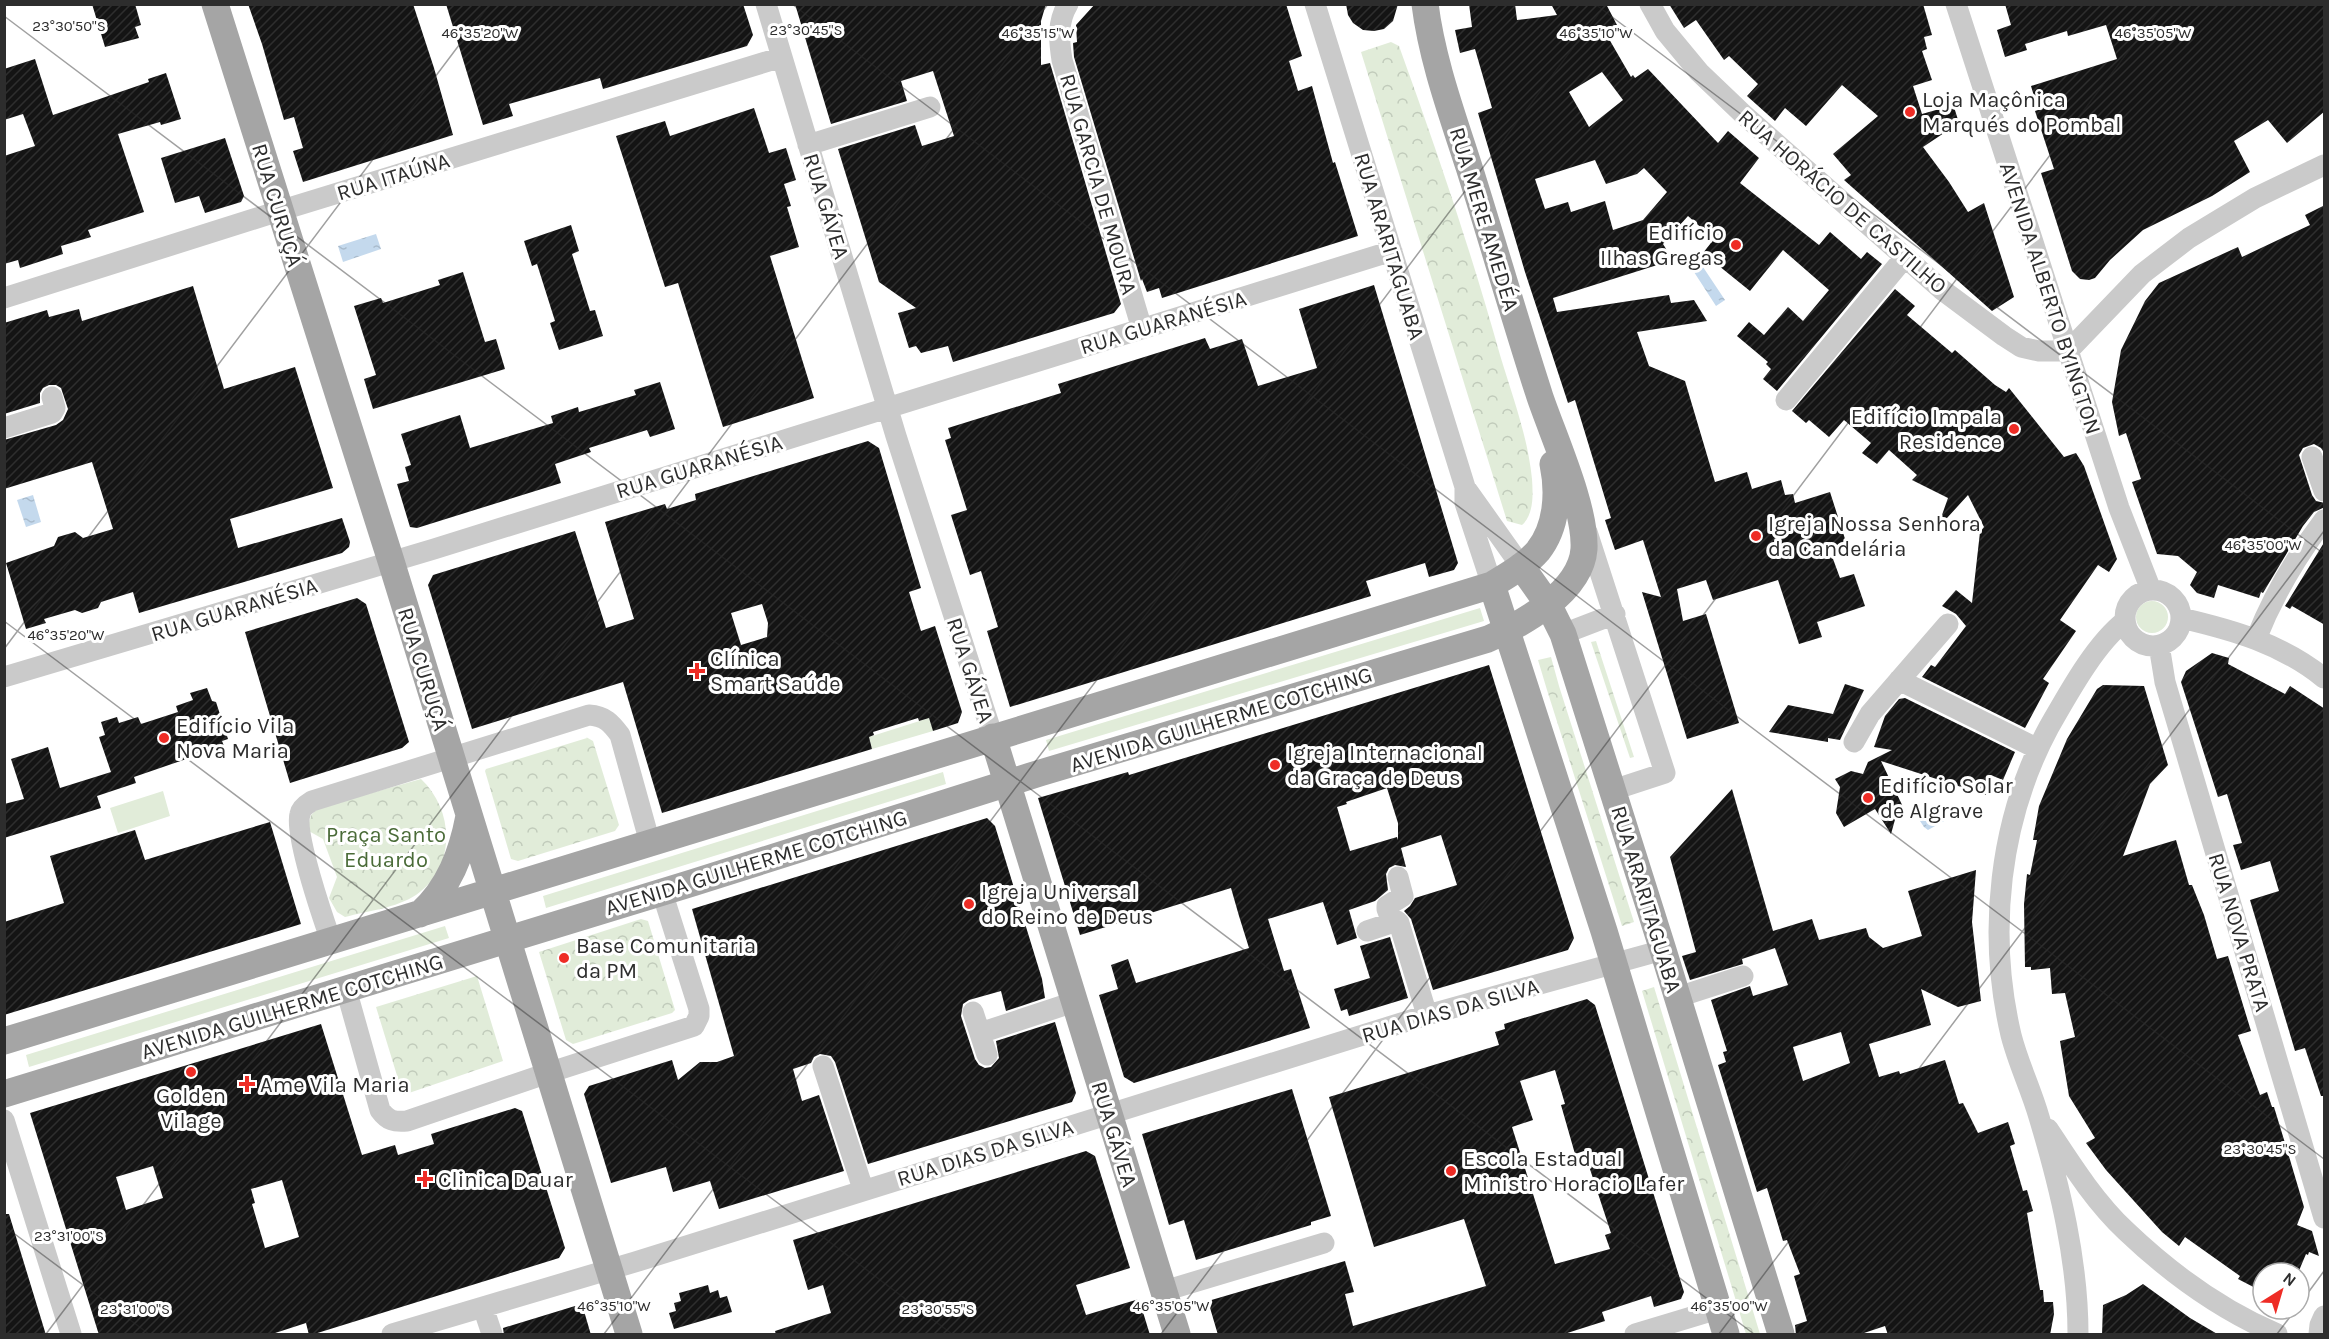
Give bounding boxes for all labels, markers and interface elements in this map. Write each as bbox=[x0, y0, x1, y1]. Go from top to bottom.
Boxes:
text: 23°30'50"S bbox=[32, 17, 106, 35]
text: 23°30'45"S bbox=[770, 21, 842, 39]
text: 46°35'20"W bbox=[441, 24, 519, 42]
text: 46°35'15"W bbox=[1002, 24, 1075, 42]
text: 46°35'10"W bbox=[1559, 24, 1633, 42]
text: 46°35'05"W bbox=[2115, 24, 2192, 42]
street label: RUA GARCIA DE MOURA bbox=[1054, 71, 1142, 298]
place label: Loja Maçônica Marqués do Pombal bbox=[1922, 87, 2121, 138]
street label: RUA HORÁCIO DE CASTILHO bbox=[1733, 103, 1953, 299]
marker: Loja Maçônica Marqués do Pombal bbox=[1903, 105, 1917, 119]
street label: RUA MERE AMEDÉA bbox=[1444, 124, 1525, 315]
street label: RUA CURUÇÁ bbox=[246, 140, 309, 270]
street label: RUA ITAÚNA bbox=[333, 146, 453, 206]
street label: RUA GÁVEA bbox=[798, 150, 856, 263]
street label: RUA ARARITAGUABA bbox=[1348, 150, 1430, 343]
street label: AVENIDA ALBERTO BYINGTON bbox=[1994, 159, 2106, 438]
place label: Edifício Ilhas Gregas bbox=[1600, 220, 1724, 271]
marker: Edifício Ilhas Gregas bbox=[1729, 238, 1743, 252]
street label: RUA GUARANÉSIA bbox=[1077, 284, 1250, 361]
place label: Edifício Impala Residence bbox=[1851, 404, 2002, 455]
marker: Edifício Impala Residence bbox=[2007, 422, 2021, 436]
street label: RUA GUARANÉSIA bbox=[613, 428, 786, 505]
place label: Igreja Nossa Senhora da Candelária bbox=[1768, 511, 1981, 562]
marker: Igreja Nossa Senhora da Candelária bbox=[1749, 529, 1763, 543]
text: 46°35'00"W bbox=[2224, 536, 2302, 554]
street label: RUA GUARANÉSIA bbox=[148, 571, 321, 648]
street label: RUA CURUÇÁ bbox=[392, 604, 455, 734]
street label: RUA GÁVEA bbox=[941, 614, 1000, 727]
text: 46°35'20"W bbox=[27, 626, 105, 644]
place label: Clínica Smart Saúde bbox=[710, 646, 841, 697]
marker: Clínica Smart Saúde bbox=[688, 662, 706, 680]
street label: AVENIDA GUILHERME COTCHING bbox=[1067, 662, 1375, 778]
place label: Edifício Vila Nova Maria bbox=[176, 713, 294, 764]
marker: Edifício Vila Nova Maria bbox=[157, 731, 171, 745]
place label: Igreja Internacional da Graça de Deus bbox=[1287, 740, 1483, 791]
marker: Igreja Internacional da Graça de Deus bbox=[1268, 758, 1282, 772]
place label: Edifício Solar de Algrave bbox=[1880, 773, 2013, 824]
marker: Edifício Solar de Algrave bbox=[1861, 791, 1875, 805]
street label: RUA ARARITAGUABA bbox=[1605, 803, 1687, 996]
street label: AVENIDA GUILHERME COTCHING bbox=[602, 805, 910, 921]
park label: Praça Santo Eduardo bbox=[326, 822, 446, 873]
street label: RUA NOVA PRATA bbox=[2203, 850, 2276, 1015]
place label: Igreja Universal do Reino de Deus bbox=[981, 879, 1153, 930]
marker: Igreja Universal do Reino de Deus bbox=[962, 897, 976, 911]
place label: Base Comunitaria da PM bbox=[576, 933, 756, 984]
street label: AVENIDA GUILHERME COTCHING bbox=[138, 949, 446, 1065]
marker: Base Comunitaria da PM bbox=[557, 951, 571, 965]
street label: RUA DIAS DA SILVA bbox=[1359, 973, 1542, 1049]
marker: Golden Vilage bbox=[184, 1065, 198, 1079]
place label: Ame Vila Maria bbox=[260, 1072, 410, 1098]
marker: Ame Vila Maria bbox=[238, 1075, 256, 1093]
street label: RUA GÁVEA bbox=[1086, 1078, 1144, 1191]
place label: Golden Vilage bbox=[156, 1083, 226, 1134]
street label: RUA DIAS DA SILVA bbox=[894, 1114, 1077, 1192]
text: 23°30'45"S bbox=[2224, 1140, 2296, 1158]
place label: Escola Estadual Ministro Horacio Lafer bbox=[1463, 1146, 1684, 1197]
marker: Escola Estadual Ministro Horacio Lafer bbox=[1444, 1164, 1458, 1178]
place label: Clinica Dauar bbox=[438, 1167, 573, 1193]
marker: Clinica Dauar bbox=[416, 1170, 434, 1188]
text: 23°31'00"S bbox=[34, 1227, 104, 1245]
north arrow bbox=[2251, 1261, 2311, 1321]
text: N bbox=[2279, 1268, 2300, 1290]
text: 46°35'10"W bbox=[577, 1297, 651, 1315]
text: 46°35'05"W bbox=[1133, 1297, 1210, 1315]
text: 46°35'00"W bbox=[1690, 1297, 1768, 1315]
text: 23°31'00"S bbox=[100, 1300, 170, 1318]
text: 23°30'55"S bbox=[901, 1300, 975, 1318]

